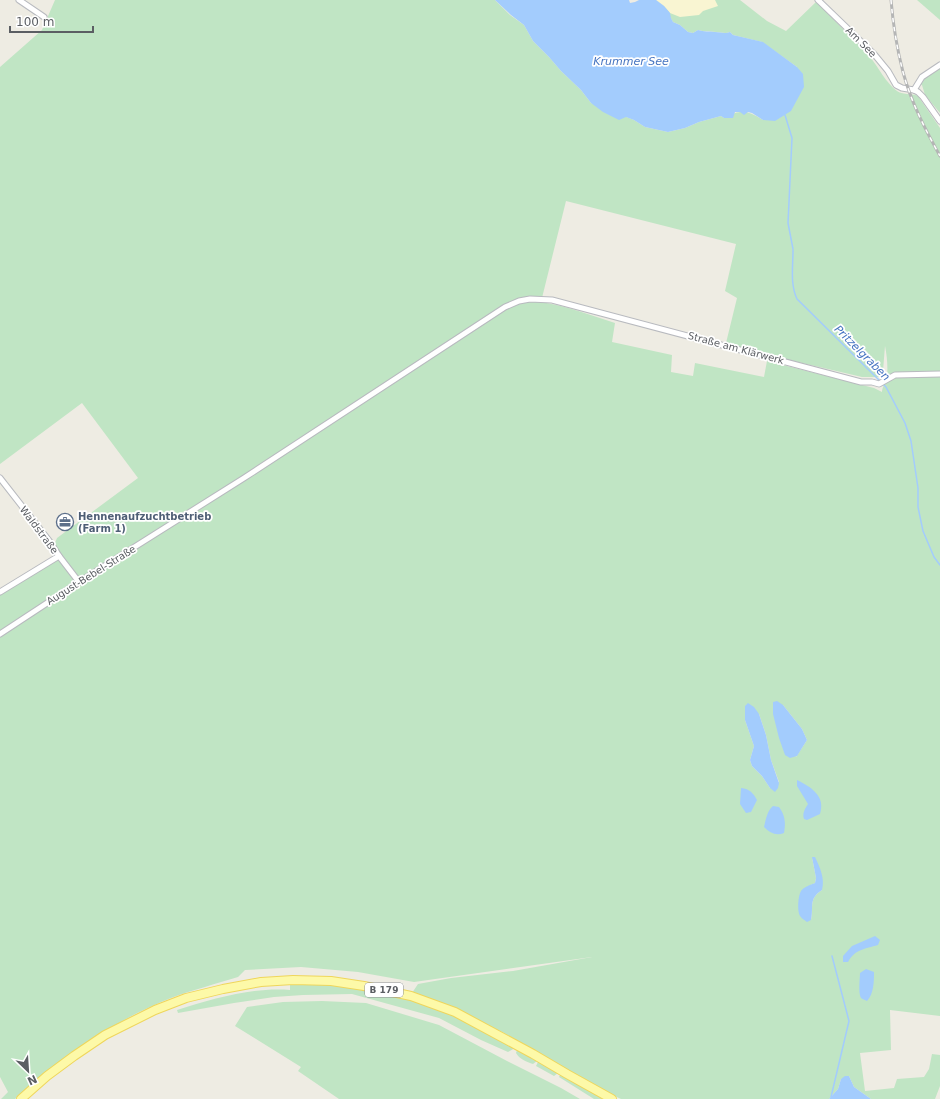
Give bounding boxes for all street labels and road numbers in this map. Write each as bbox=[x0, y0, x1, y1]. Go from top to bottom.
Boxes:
street label: Am See bbox=[844, 25, 878, 59]
street label: Straße am Klärwerk bbox=[687, 330, 785, 366]
street label: Waldstraße bbox=[18, 504, 60, 556]
street label: August-Bebel-Straße bbox=[44, 543, 138, 607]
road number: B 179 bbox=[365, 983, 403, 997]

